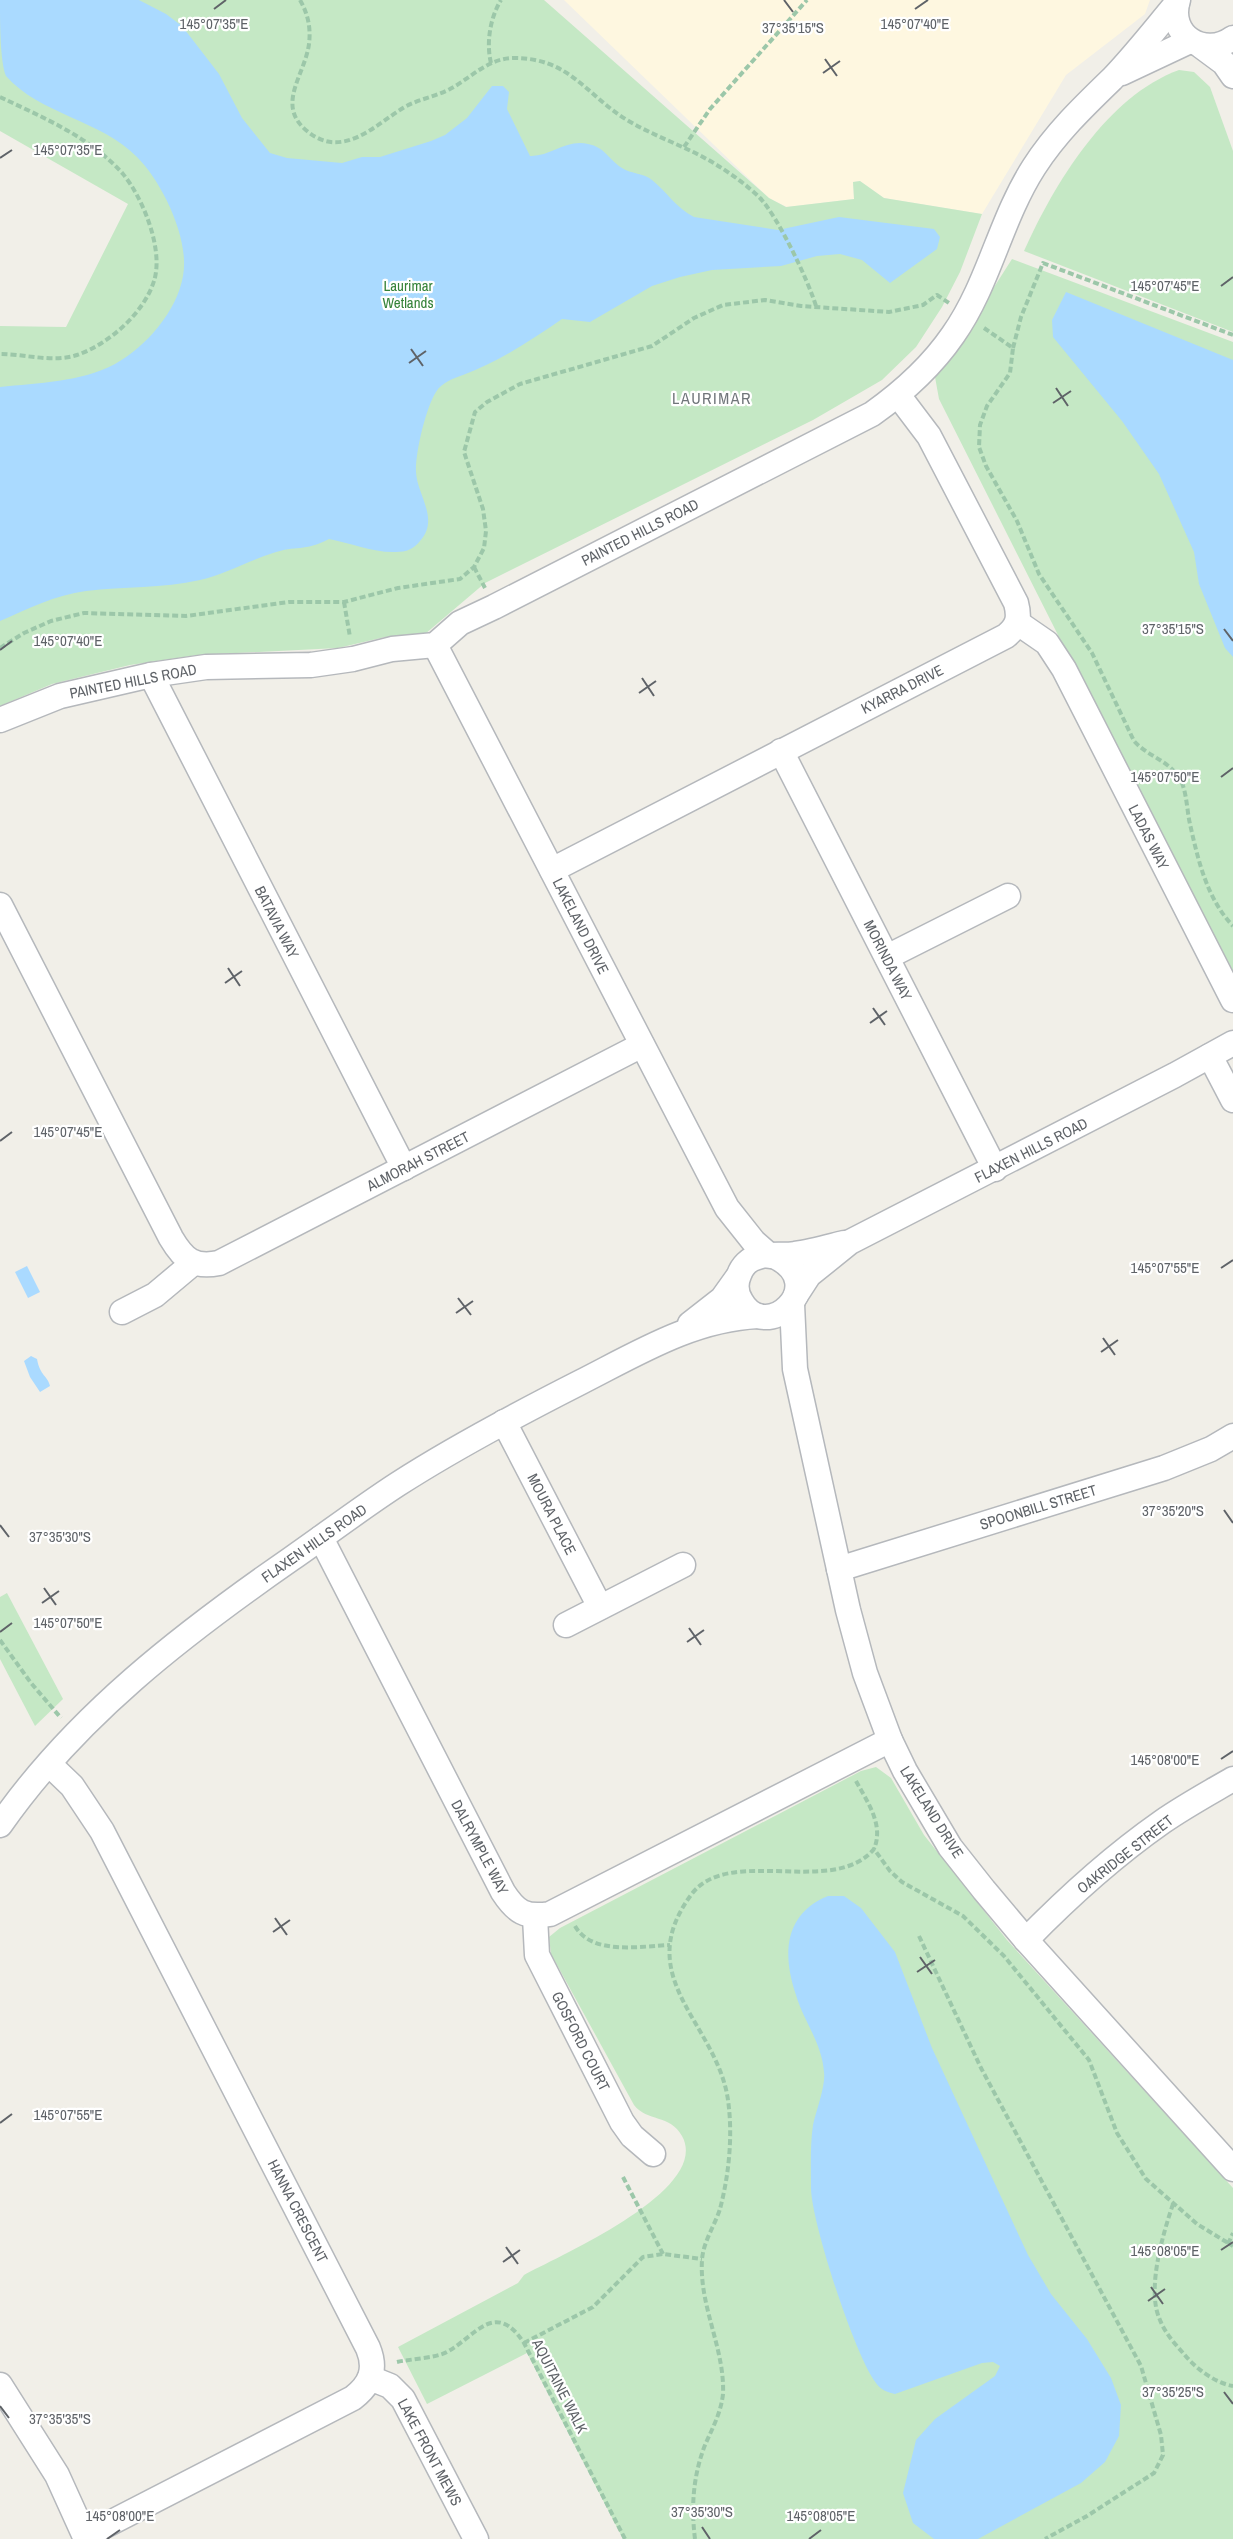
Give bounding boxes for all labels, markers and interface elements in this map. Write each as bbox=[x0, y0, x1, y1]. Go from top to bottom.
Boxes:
text: 145°07'35"E bbox=[180, 13, 248, 34]
text: 145°07'40"E bbox=[881, 13, 949, 34]
text: 37°35'15"S bbox=[762, 17, 824, 38]
text: 145°07'35"E bbox=[34, 139, 102, 160]
park label: Laurimar Wetlands bbox=[382, 275, 434, 313]
text: 145°07'45"E bbox=[1131, 275, 1199, 296]
district label: LAURIMAR bbox=[672, 387, 752, 409]
street label: PAINTED HILLS ROAD bbox=[578, 493, 702, 571]
text: 37°35'15"S bbox=[1142, 618, 1204, 639]
text: 145°07'40"E bbox=[34, 630, 102, 651]
street label: PAINTED HILLS ROAD bbox=[68, 658, 198, 704]
street label: KYARRA DRIVE bbox=[857, 659, 947, 719]
text: 145°07'50"E bbox=[1131, 766, 1199, 787]
street label: LADAS WAY bbox=[1124, 801, 1175, 874]
street label: LAKELAND DRIVE bbox=[548, 874, 614, 978]
street label: BATAVIA WAY bbox=[250, 882, 305, 963]
street label: MORINDA WAY bbox=[859, 916, 918, 1004]
street label: FLAXEN HILLS ROAD bbox=[971, 1112, 1091, 1188]
text: 145°07'45"E bbox=[34, 1121, 102, 1142]
street label: ALMORAH STREET bbox=[362, 1126, 473, 1196]
text: 145°07'55"E bbox=[1131, 1257, 1199, 1278]
street label: MOURA PLACE bbox=[522, 1470, 582, 1558]
street label: SPOONBILL STREET bbox=[977, 1479, 1099, 1535]
street label: FLAXEN HILLS ROAD bbox=[257, 1499, 371, 1587]
text: 37°35'20"S bbox=[1142, 1500, 1204, 1521]
text: 37°35'30"S bbox=[29, 1526, 91, 1547]
text: 145°07'50"E bbox=[34, 1612, 102, 1633]
text: 145°08'00"E bbox=[1131, 1749, 1199, 1770]
street label: LAKELAND DRIVE bbox=[895, 1762, 969, 1862]
street label: DALRYMPLE WAY bbox=[446, 1796, 514, 1899]
street label: OAKRIDGE STREET bbox=[1072, 1809, 1178, 1898]
street label: GOSFORD COURT bbox=[547, 1988, 615, 2095]
text: 145°07'55"E bbox=[34, 2104, 102, 2125]
street label: HANNA CRESCENT bbox=[263, 2156, 333, 2267]
text: 145°08'05"E bbox=[1131, 2240, 1199, 2261]
street label: AQUITAINE WALK bbox=[527, 2334, 593, 2437]
text: 37°35'25"S bbox=[1142, 2381, 1204, 2402]
street label: LAKE FRONT MEWS bbox=[393, 2395, 467, 2509]
text: 37°35'35"S bbox=[29, 2408, 91, 2429]
text: 37°35'30"S bbox=[671, 2501, 733, 2522]
text: 145°08'00"E bbox=[86, 2505, 154, 2526]
text: 145°08'05"E bbox=[787, 2505, 855, 2526]

